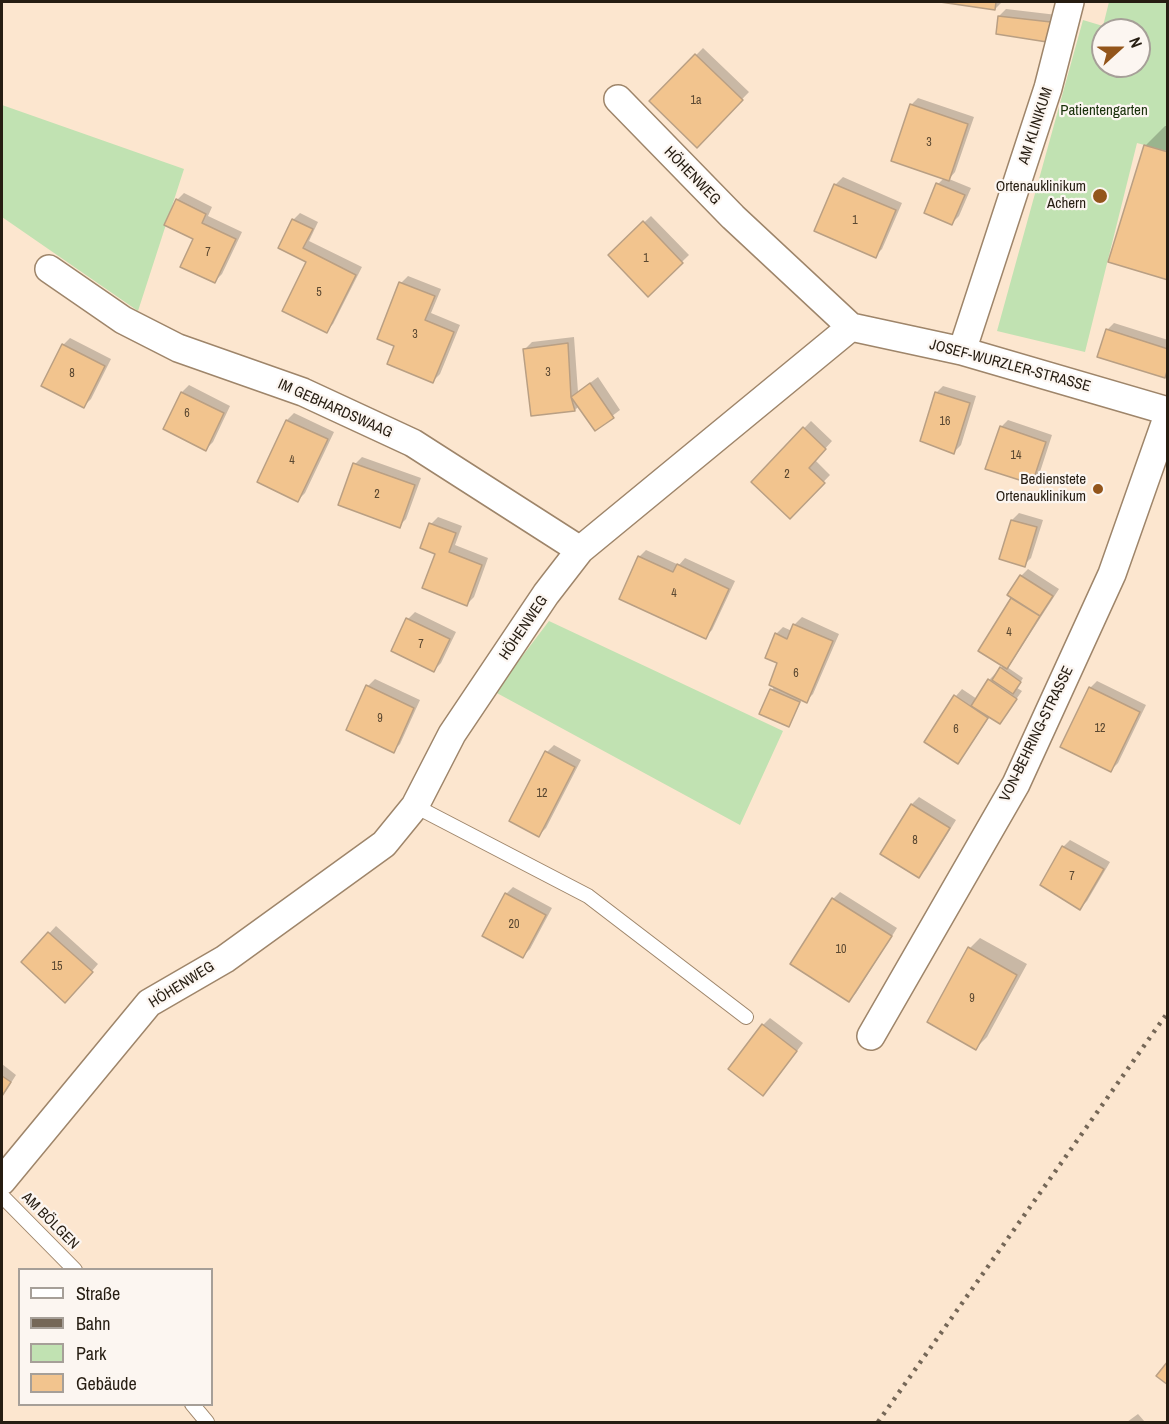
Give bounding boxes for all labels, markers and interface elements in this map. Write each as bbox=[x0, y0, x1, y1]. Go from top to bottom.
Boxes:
north arrow bbox=[1091, 18, 1151, 78]
text: N bbox=[1124, 34, 1148, 51]
street label: AM KLINIKUM bbox=[1015, 85, 1057, 167]
house number: 1a bbox=[691, 94, 701, 108]
park label: Patientengarten bbox=[1060, 102, 1148, 120]
house number: 3 bbox=[926, 136, 932, 150]
street label: HÖHENWEG bbox=[660, 143, 724, 209]
place label: Ortenauklinikum Achern bbox=[996, 178, 1086, 213]
marker: Ortenauklinikum Achern bbox=[1091, 187, 1109, 205]
house number: 1 bbox=[852, 214, 858, 228]
house number: 7 bbox=[205, 246, 211, 260]
house number: 1 bbox=[643, 252, 649, 266]
house number: 5 bbox=[316, 286, 322, 300]
house number: 3 bbox=[412, 328, 418, 342]
street label: JOSEF-WURZLER-STRASSE bbox=[927, 336, 1093, 396]
house number: 3 bbox=[545, 366, 551, 380]
house number: 8 bbox=[69, 367, 75, 381]
street label: IM GEBHARDSWAAG bbox=[275, 376, 395, 442]
house number: 6 bbox=[184, 407, 190, 421]
house number: 16 bbox=[940, 415, 950, 429]
house number: 14 bbox=[1011, 449, 1021, 463]
house number: 4 bbox=[289, 454, 295, 468]
house number: 2 bbox=[784, 468, 790, 482]
place label: Bedienstete Ortenauklinikum bbox=[996, 471, 1086, 506]
marker: Bedienstete Ortenauklinikum bbox=[1091, 482, 1105, 496]
house number: 2 bbox=[374, 488, 380, 502]
house number: 4 bbox=[671, 587, 677, 601]
street label: HÖHENWEG bbox=[496, 592, 552, 664]
house number: 4 bbox=[1006, 626, 1012, 640]
house number: 7 bbox=[418, 638, 424, 652]
street label: VON-BEHRING-STRASSE bbox=[996, 663, 1078, 805]
house number: 6 bbox=[793, 667, 799, 681]
house number: 9 bbox=[377, 712, 383, 726]
house number: 12 bbox=[1095, 722, 1105, 736]
house number: 6 bbox=[953, 723, 959, 737]
house number: 12 bbox=[537, 787, 547, 801]
house number: 8 bbox=[912, 834, 918, 848]
house number: 7 bbox=[1069, 870, 1075, 884]
house number: 20 bbox=[509, 918, 519, 932]
house number: 10 bbox=[836, 943, 846, 957]
street label: HÖHENWEG bbox=[146, 958, 218, 1012]
house number: 15 bbox=[52, 960, 62, 974]
house number: 9 bbox=[969, 992, 975, 1006]
street label: AM BÖLGEN bbox=[18, 1189, 82, 1253]
legend bbox=[18, 1268, 213, 1406]
text: Straße bbox=[76, 1281, 120, 1306]
text: Bahn bbox=[76, 1311, 110, 1336]
text: Park bbox=[76, 1341, 106, 1366]
text: Gebäude bbox=[76, 1371, 137, 1396]

